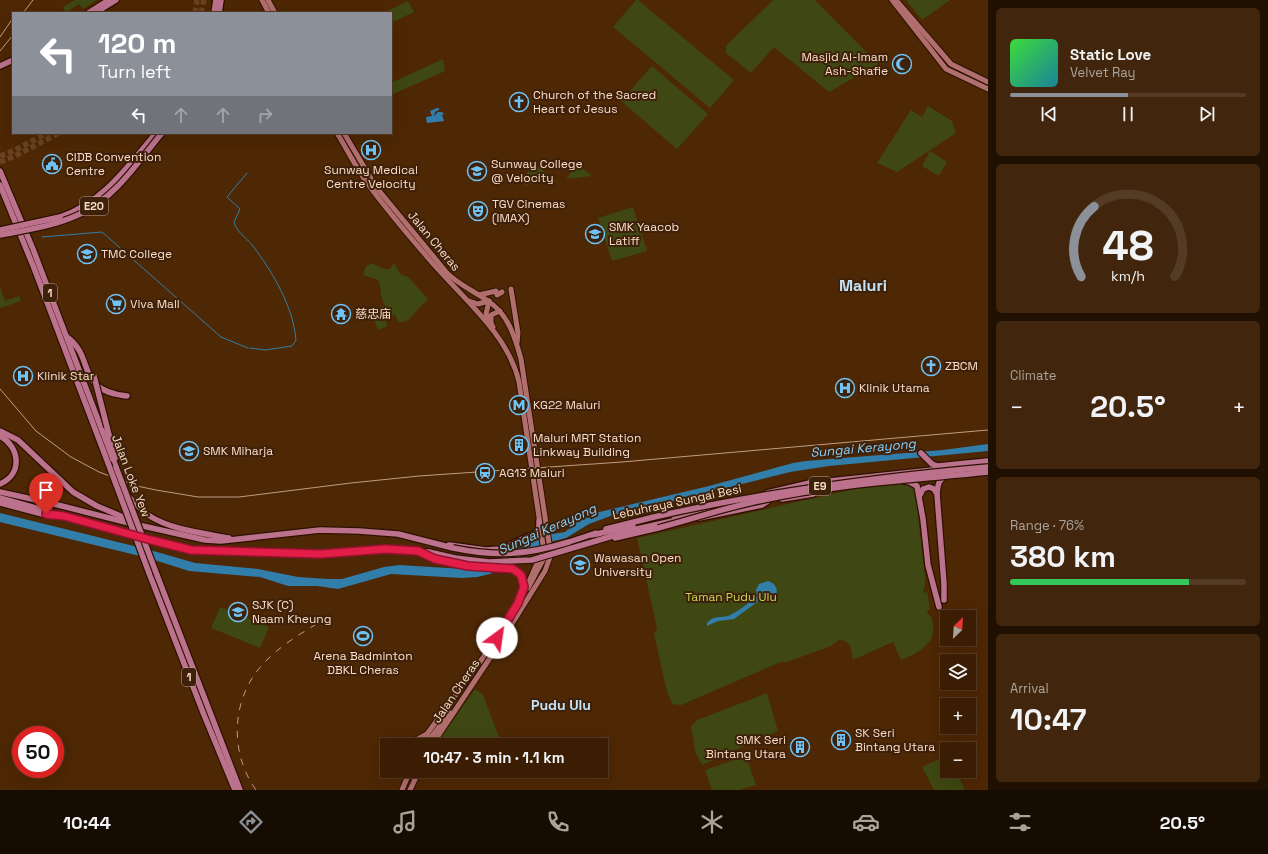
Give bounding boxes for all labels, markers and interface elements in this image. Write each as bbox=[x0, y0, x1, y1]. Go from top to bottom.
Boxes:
text: 120 m bbox=[98, 25, 176, 61]
icon: left bbox=[32, 28, 84, 80]
text: Static Love bbox=[1070, 45, 1151, 64]
place label: Masjid Al-Imam Ash-Shafie bbox=[801, 49, 888, 79]
mosque icon: Masjid Al-Imam Ash-Shafie bbox=[891, 53, 913, 75]
text: Turn left bbox=[98, 60, 171, 83]
text: Velvet Ray bbox=[1070, 64, 1135, 81]
place label: Church of the Sacred Heart of Jesus bbox=[533, 87, 656, 117]
church icon: Church of the Sacred Heart of Jesus bbox=[508, 91, 530, 113]
icon: previous bbox=[1038, 103, 1060, 125]
icon: pause bbox=[1117, 103, 1139, 125]
icon: next bbox=[1196, 103, 1218, 125]
icon: left bbox=[128, 104, 150, 126]
icon: ahead bbox=[170, 104, 192, 126]
icon: ahead bbox=[212, 104, 234, 126]
icon: right bbox=[254, 104, 276, 126]
hospital icon: Sunway Medical Centre Velocity bbox=[360, 139, 382, 161]
place label: CIDB Convention Centre bbox=[66, 149, 161, 179]
public building icon: CIDB Convention Centre bbox=[41, 153, 63, 175]
place label: Sunway College @ Velocity bbox=[491, 156, 583, 186]
school or university icon: Sunway College @ Velocity bbox=[466, 160, 488, 182]
place label: Sunway Medical Centre Velocity bbox=[324, 162, 418, 192]
place label: TGV Cinemas (IMAX) bbox=[492, 196, 565, 226]
road number: E20 bbox=[80, 197, 108, 215]
theatre icon: TGV Cinemas (IMAX) bbox=[467, 200, 489, 222]
street label: Jalan Cheras bbox=[404, 208, 464, 274]
text: 48 bbox=[1102, 218, 1154, 271]
place label: SMK Yaacob Latiff bbox=[609, 219, 680, 249]
school or university icon: SMK Yaacob Latiff bbox=[584, 223, 606, 245]
school or university icon: TMC College bbox=[76, 243, 98, 265]
place label: TMC College bbox=[101, 246, 172, 262]
text: km/h bbox=[1111, 266, 1145, 284]
district label: Maluri bbox=[839, 275, 887, 296]
road number: 1 bbox=[43, 284, 57, 302]
supermarket icon: Viva Mall bbox=[105, 293, 127, 315]
place label: Viva Mall bbox=[130, 296, 180, 312]
temple icon: 慈忠庙 bbox=[330, 303, 352, 325]
place label: 慈忠庙 bbox=[355, 306, 391, 322]
church icon: ZBCM bbox=[920, 355, 942, 377]
place label: ZBCM bbox=[945, 358, 978, 374]
hospital icon: Klinik Star bbox=[12, 365, 34, 387]
text: Climate bbox=[1010, 367, 1056, 384]
place label: Klinik Star bbox=[37, 368, 95, 384]
hospital icon: Klinik Utama bbox=[834, 377, 856, 399]
place label: Klinik Utama bbox=[859, 380, 930, 396]
text: 20.5° bbox=[1090, 387, 1166, 426]
text: − bbox=[1010, 393, 1024, 421]
text: + bbox=[1232, 393, 1246, 421]
metro station icon: KG22 Maluri bbox=[508, 394, 530, 416]
place label: KG22 Maluri bbox=[533, 397, 601, 413]
place label: Maluri MRT Station Linkway Building bbox=[533, 430, 641, 460]
street label: Jalan Loke Yew bbox=[108, 433, 154, 519]
building icon: Maluri MRT Station Linkway Building bbox=[508, 434, 530, 456]
water label: Sungai Kerayong bbox=[810, 435, 917, 461]
school or university icon: SMK Miharja bbox=[178, 440, 200, 462]
place label: SMK Miharja bbox=[203, 443, 273, 459]
station icon: AG13 Maluri bbox=[474, 462, 496, 484]
place label: AG13 Maluri bbox=[499, 465, 565, 481]
pin bbox=[29, 473, 63, 514]
road number: E9 bbox=[809, 477, 831, 495]
icon: arrive bbox=[35, 479, 57, 501]
street label: Lebuhraya Sungai Besi bbox=[611, 481, 743, 523]
water label: Sungai Kerayong bbox=[495, 499, 599, 558]
text: Range · 76% bbox=[1010, 517, 1084, 534]
text: 380 km bbox=[1010, 537, 1116, 576]
place label: Wawasan Open University bbox=[594, 550, 681, 580]
school or university icon: Wawasan Open University bbox=[569, 554, 591, 576]
park label: Taman Pudu Ulu bbox=[685, 589, 777, 605]
place label: SJK (C) Naam Kheung bbox=[252, 597, 331, 627]
school or university icon: SJK (C) Naam Kheung bbox=[227, 601, 249, 623]
north arrow bbox=[940, 610, 976, 646]
map controls bbox=[940, 610, 976, 778]
position arrow bbox=[476, 617, 518, 659]
sports icon: Arena Badminton DBKL Cheras bbox=[352, 625, 374, 647]
place label: Arena Badminton DBKL Cheras bbox=[313, 648, 413, 678]
button: layers bbox=[940, 654, 976, 690]
street label: Jalan Cheras bbox=[429, 656, 483, 726]
road number: 1 bbox=[182, 668, 196, 686]
text: Arrival bbox=[1010, 680, 1049, 697]
district label: Pudu Ulu bbox=[531, 696, 591, 714]
button: + bbox=[940, 698, 976, 734]
text: 10:47 bbox=[1010, 700, 1086, 739]
place label: SK Seri Bintang Utara bbox=[855, 725, 935, 755]
speed limit sign: 50 bbox=[12, 726, 64, 778]
building icon: SK Seri Bintang Utara bbox=[830, 729, 852, 751]
place label: SMK Seri Bintang Utara bbox=[706, 732, 786, 762]
building icon: SMK Seri Bintang Utara bbox=[789, 736, 811, 758]
button: − bbox=[940, 742, 976, 778]
text: 10:47 · 3 min · 1.1 km bbox=[423, 748, 565, 767]
icon: directions bbox=[237, 808, 265, 836]
icon: music bbox=[391, 808, 419, 836]
icon: phone bbox=[544, 808, 572, 836]
icon: climate bbox=[698, 808, 726, 836]
icon: car bbox=[852, 808, 880, 836]
icon: filters bbox=[1006, 808, 1034, 836]
text: 10:44 bbox=[63, 811, 111, 834]
text: 20.5° bbox=[1160, 811, 1205, 834]

